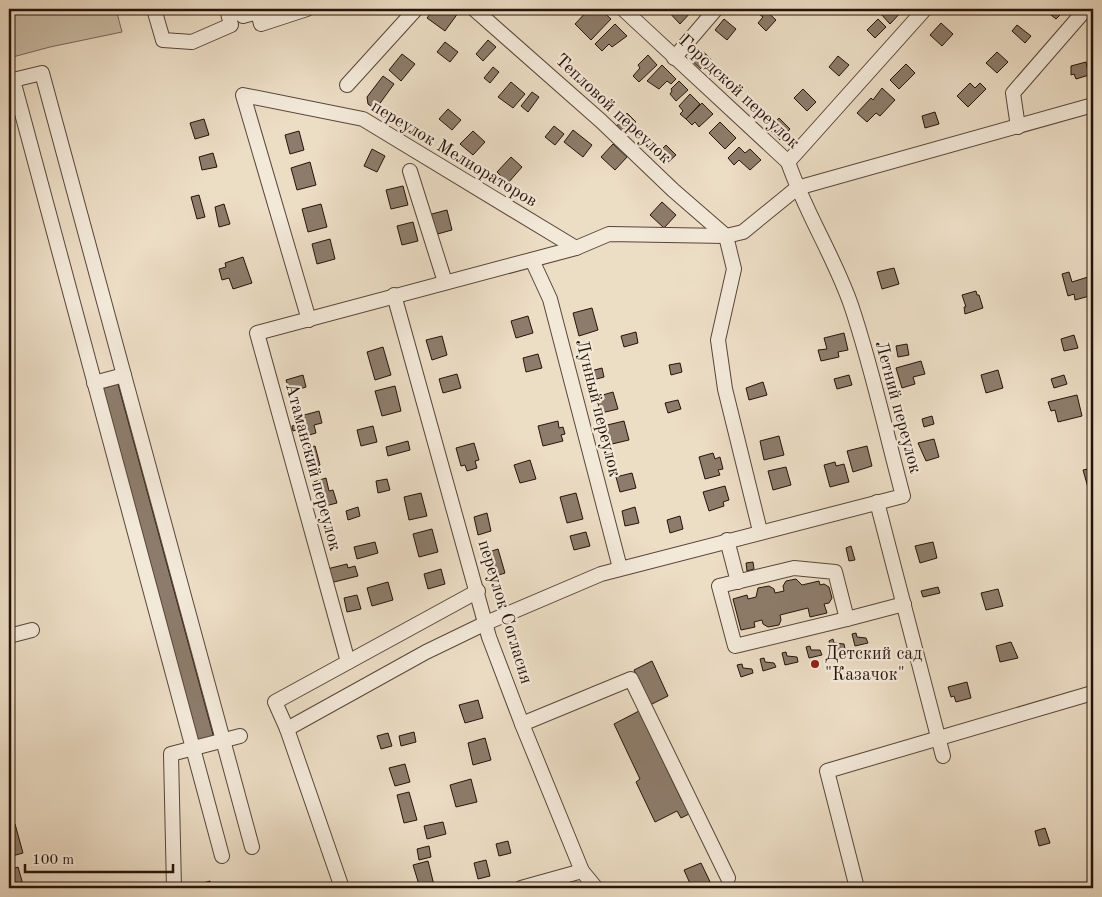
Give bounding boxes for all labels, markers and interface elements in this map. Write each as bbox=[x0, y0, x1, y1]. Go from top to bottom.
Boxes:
street label: Городской переулок bbox=[675, 32, 803, 152]
street label: Тепловой переулок bbox=[552, 51, 674, 167]
street label: переулок Мелиораторов bbox=[368, 97, 540, 211]
street label: Лунный переулок bbox=[572, 337, 624, 479]
street label: Летний переулок bbox=[872, 339, 924, 475]
street label: Атаманский переулок bbox=[282, 381, 344, 553]
street label: переулок Согласия bbox=[475, 538, 535, 686]
place label: Детский сад "Казачок" bbox=[825, 645, 922, 684]
marker: Детский сад "Казачок" bbox=[809, 658, 821, 670]
scale bar bbox=[25, 842, 172, 874]
text: 100 m bbox=[32, 853, 74, 868]

